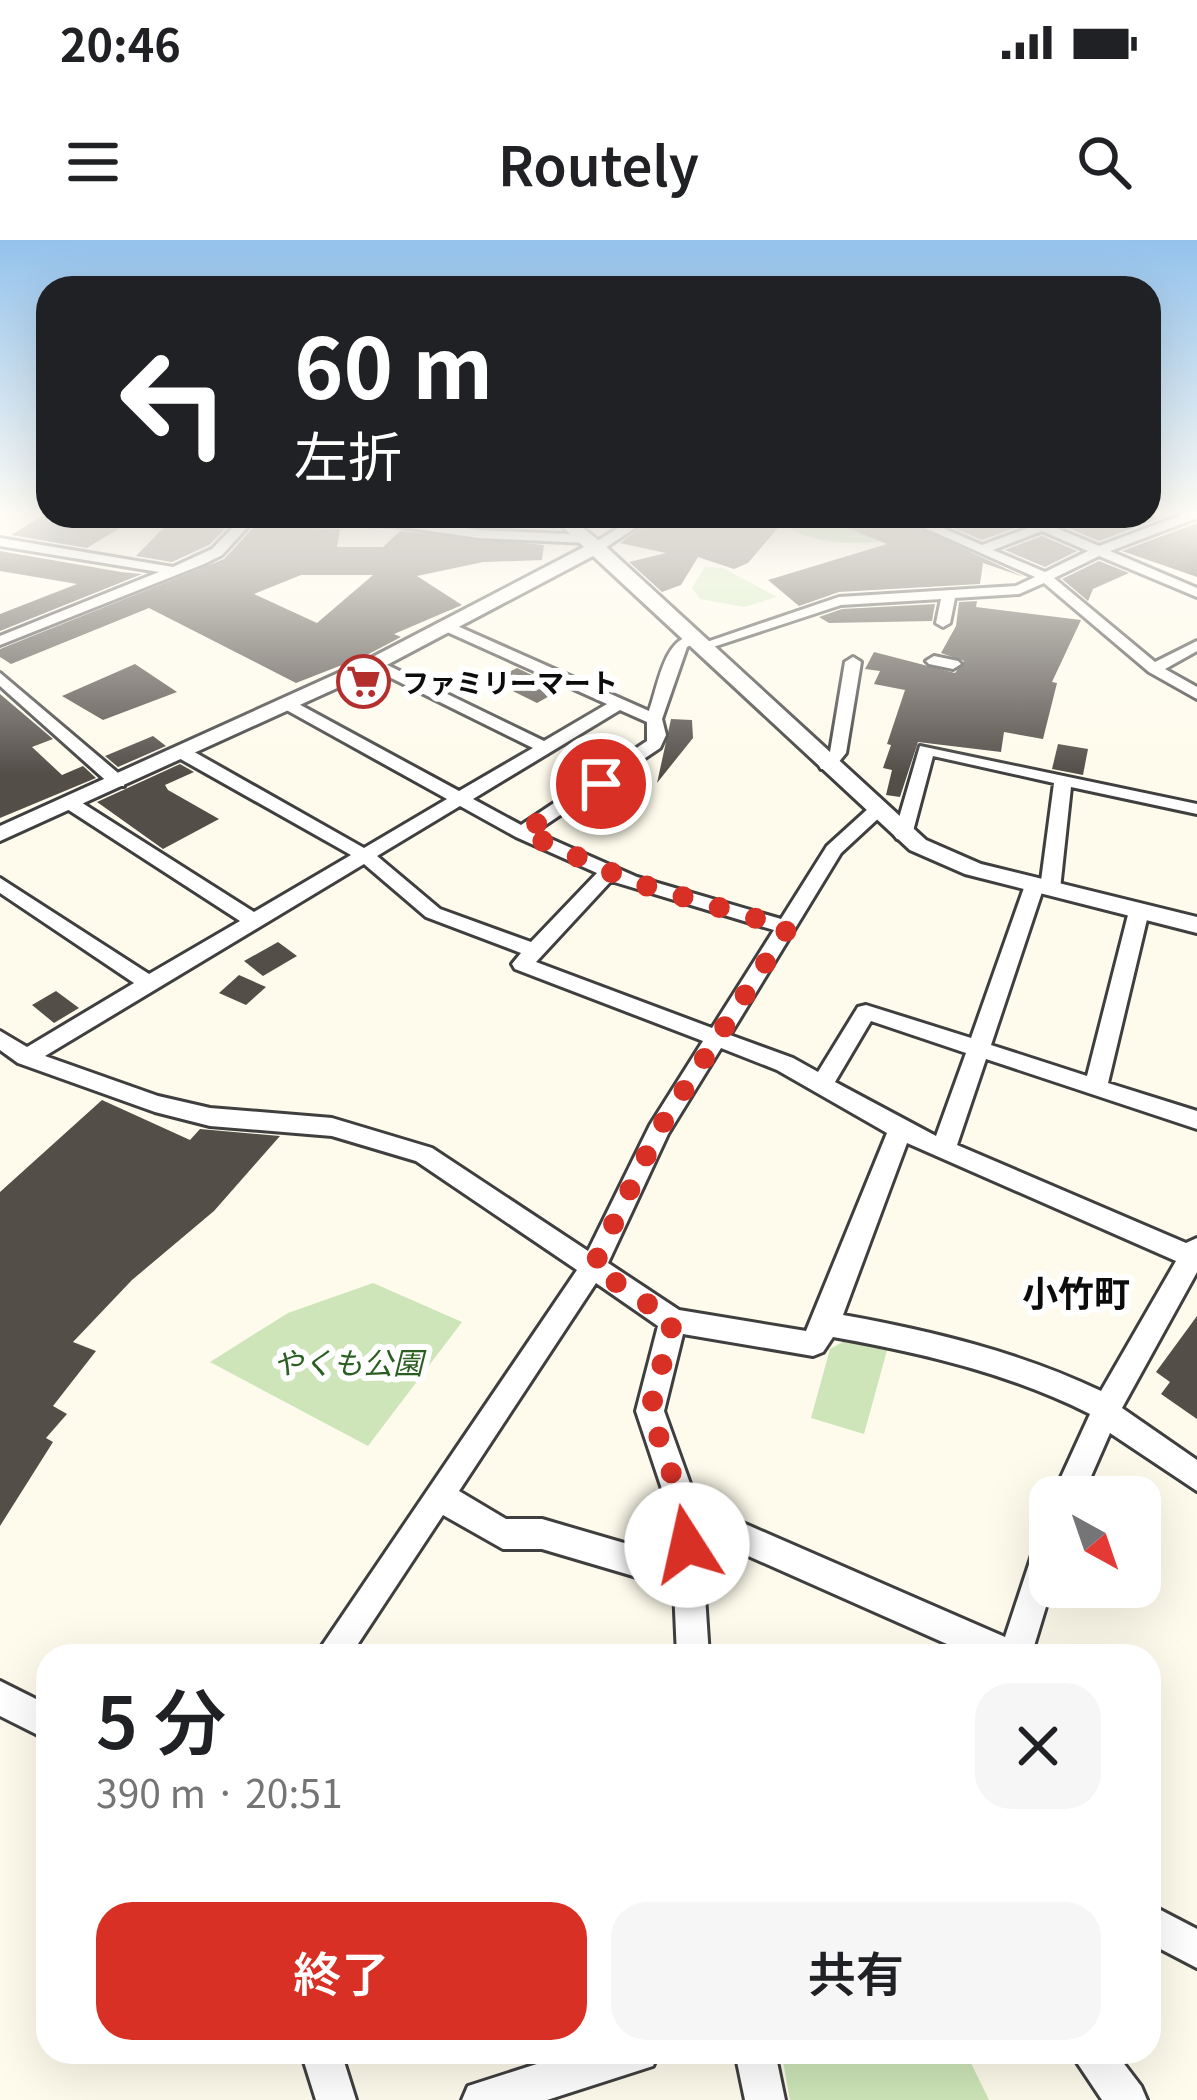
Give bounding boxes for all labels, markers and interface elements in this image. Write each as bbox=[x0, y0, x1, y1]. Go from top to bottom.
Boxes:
text: 20:46 bbox=[60, 10, 181, 75]
text: Routely bbox=[498, 123, 699, 202]
icon: menu bbox=[60, 129, 126, 195]
icon: search bbox=[1071, 129, 1137, 195]
text: 60 m bbox=[294, 302, 493, 423]
icon: left bbox=[96, 324, 252, 480]
text: 左折 bbox=[294, 414, 402, 493]
supermarket icon: ファミリーマート bbox=[335, 653, 391, 709]
place label: ファミリーマート bbox=[402, 662, 618, 701]
pin bbox=[550, 733, 652, 835]
icon: arrive bbox=[568, 751, 634, 817]
district label: 小竹町 bbox=[1022, 1265, 1130, 1317]
park label: やくも公園 bbox=[273, 1339, 427, 1383]
north arrow bbox=[1029, 1476, 1161, 1608]
map controls bbox=[1029, 1476, 1161, 1608]
position arrow bbox=[624, 1482, 750, 1608]
text: 5 分 bbox=[96, 1665, 226, 1770]
button: close bbox=[975, 1683, 1101, 1809]
text: 390 m · 20:51 bbox=[96, 1763, 343, 1819]
button: 終了 bbox=[96, 1902, 587, 2040]
button: 共有 bbox=[611, 1902, 1101, 2040]

